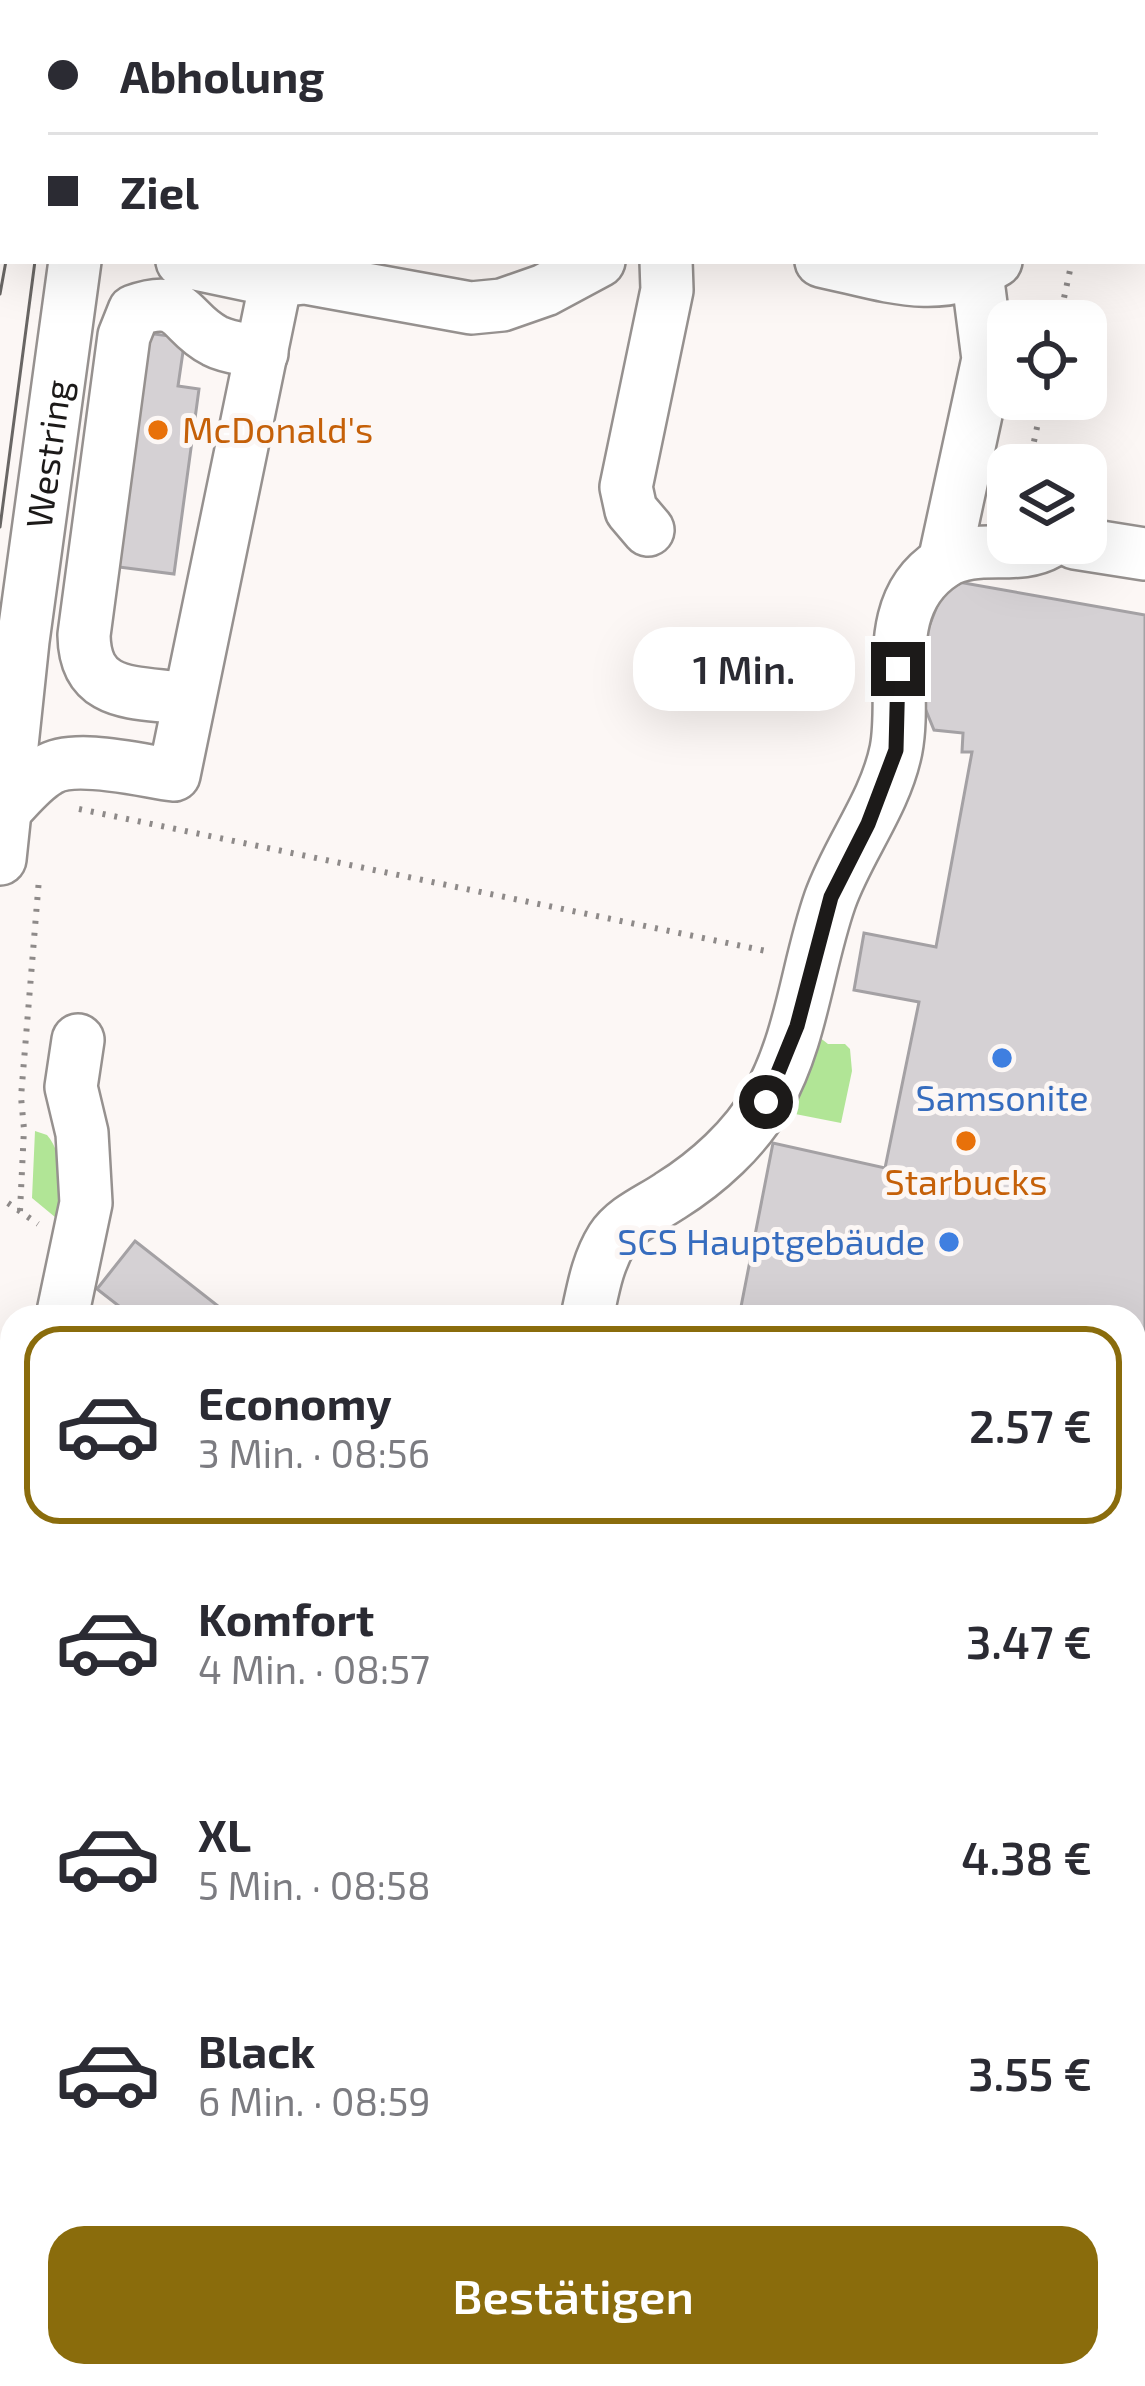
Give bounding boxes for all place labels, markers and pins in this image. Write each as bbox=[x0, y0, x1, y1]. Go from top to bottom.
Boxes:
place label: McDonald's bbox=[182, 407, 373, 450]
marker: McDonald's bbox=[145, 417, 171, 443]
marker: Samsonite bbox=[989, 1045, 1015, 1071]
place label: Samsonite bbox=[915, 1075, 1089, 1118]
marker: Starbucks bbox=[953, 1128, 979, 1154]
place label: Starbucks bbox=[884, 1159, 1048, 1202]
place label: SCS Hauptgebäude bbox=[617, 1219, 925, 1262]
marker: SCS Hauptgebäude bbox=[936, 1229, 962, 1255]

